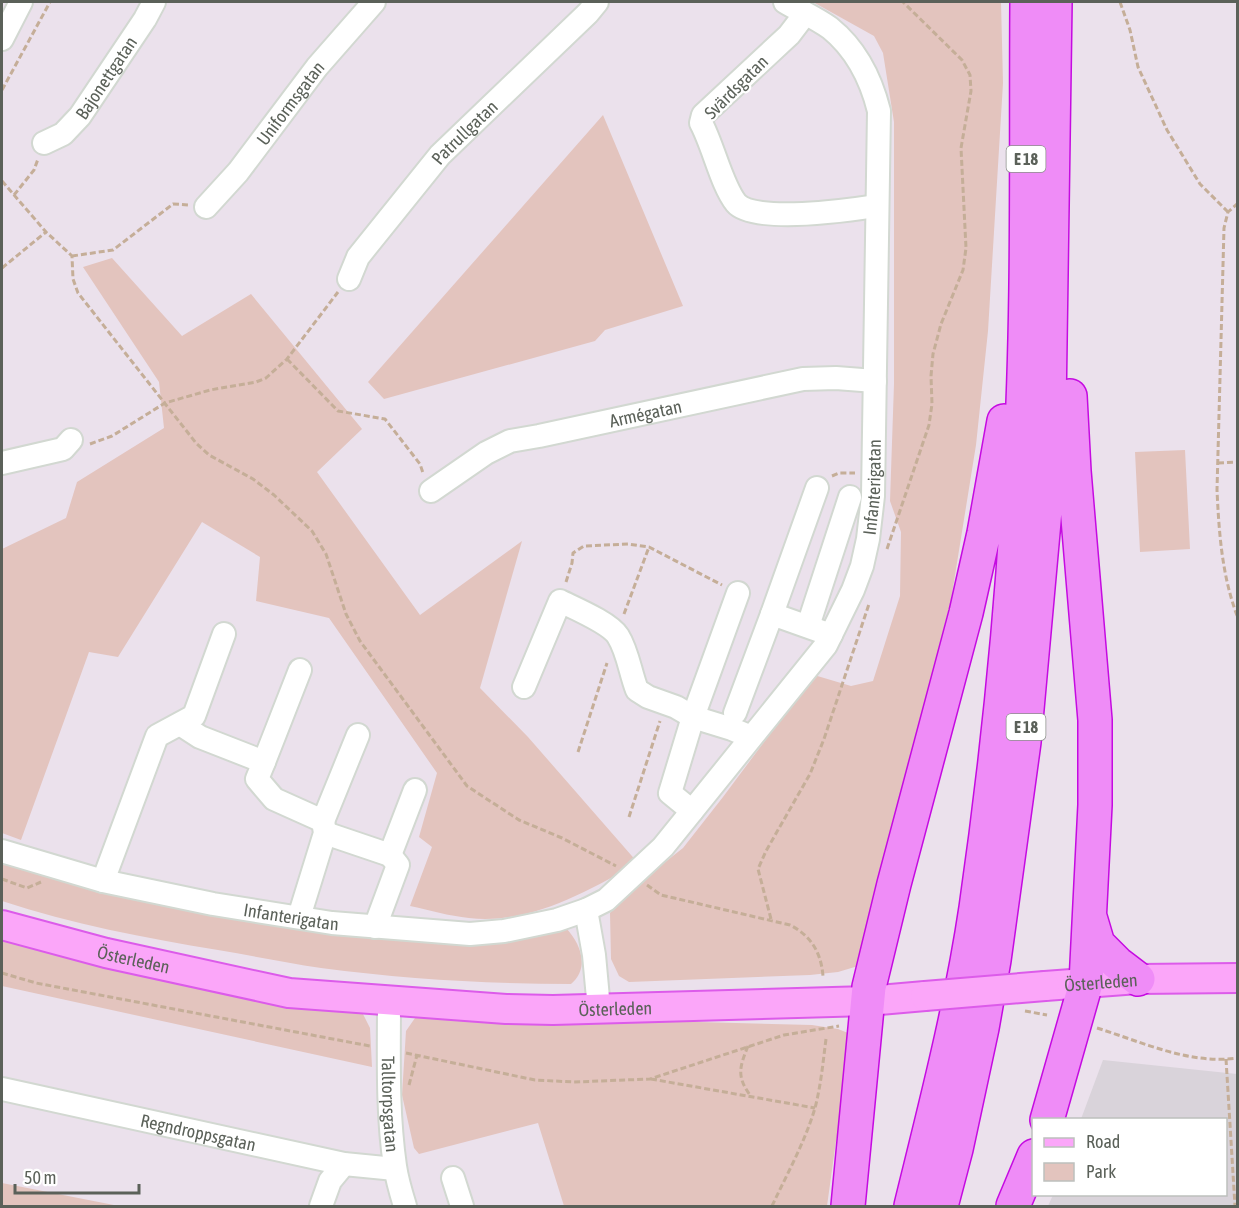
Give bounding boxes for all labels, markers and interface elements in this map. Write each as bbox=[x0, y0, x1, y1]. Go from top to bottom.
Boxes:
street label: Bajonettgatan bbox=[71, 32, 141, 123]
street label: Svärdsgatan bbox=[700, 51, 772, 123]
street label: Uniformsgatan bbox=[252, 56, 328, 149]
street label: Patrullgatan bbox=[427, 95, 501, 168]
road number: E 18 bbox=[1006, 146, 1046, 172]
street label: Armégatan bbox=[607, 395, 684, 431]
street label: Infanterigatan bbox=[858, 439, 884, 536]
road number: E 18 bbox=[1006, 714, 1046, 740]
street label: Infanterigatan bbox=[242, 899, 340, 934]
street label: Österleden bbox=[95, 941, 172, 977]
street label: Österleden bbox=[1063, 969, 1138, 995]
street label: Österleden bbox=[578, 997, 652, 1020]
street label: Talltorpsgatan bbox=[378, 1056, 404, 1153]
street label: Regndroppsgatan bbox=[139, 1109, 258, 1155]
legend bbox=[1032, 1118, 1227, 1196]
text: Road bbox=[1086, 1131, 1120, 1152]
scale bar bbox=[15, 1157, 140, 1195]
text: Park bbox=[1086, 1161, 1116, 1182]
text: 50 m bbox=[24, 1167, 56, 1188]

